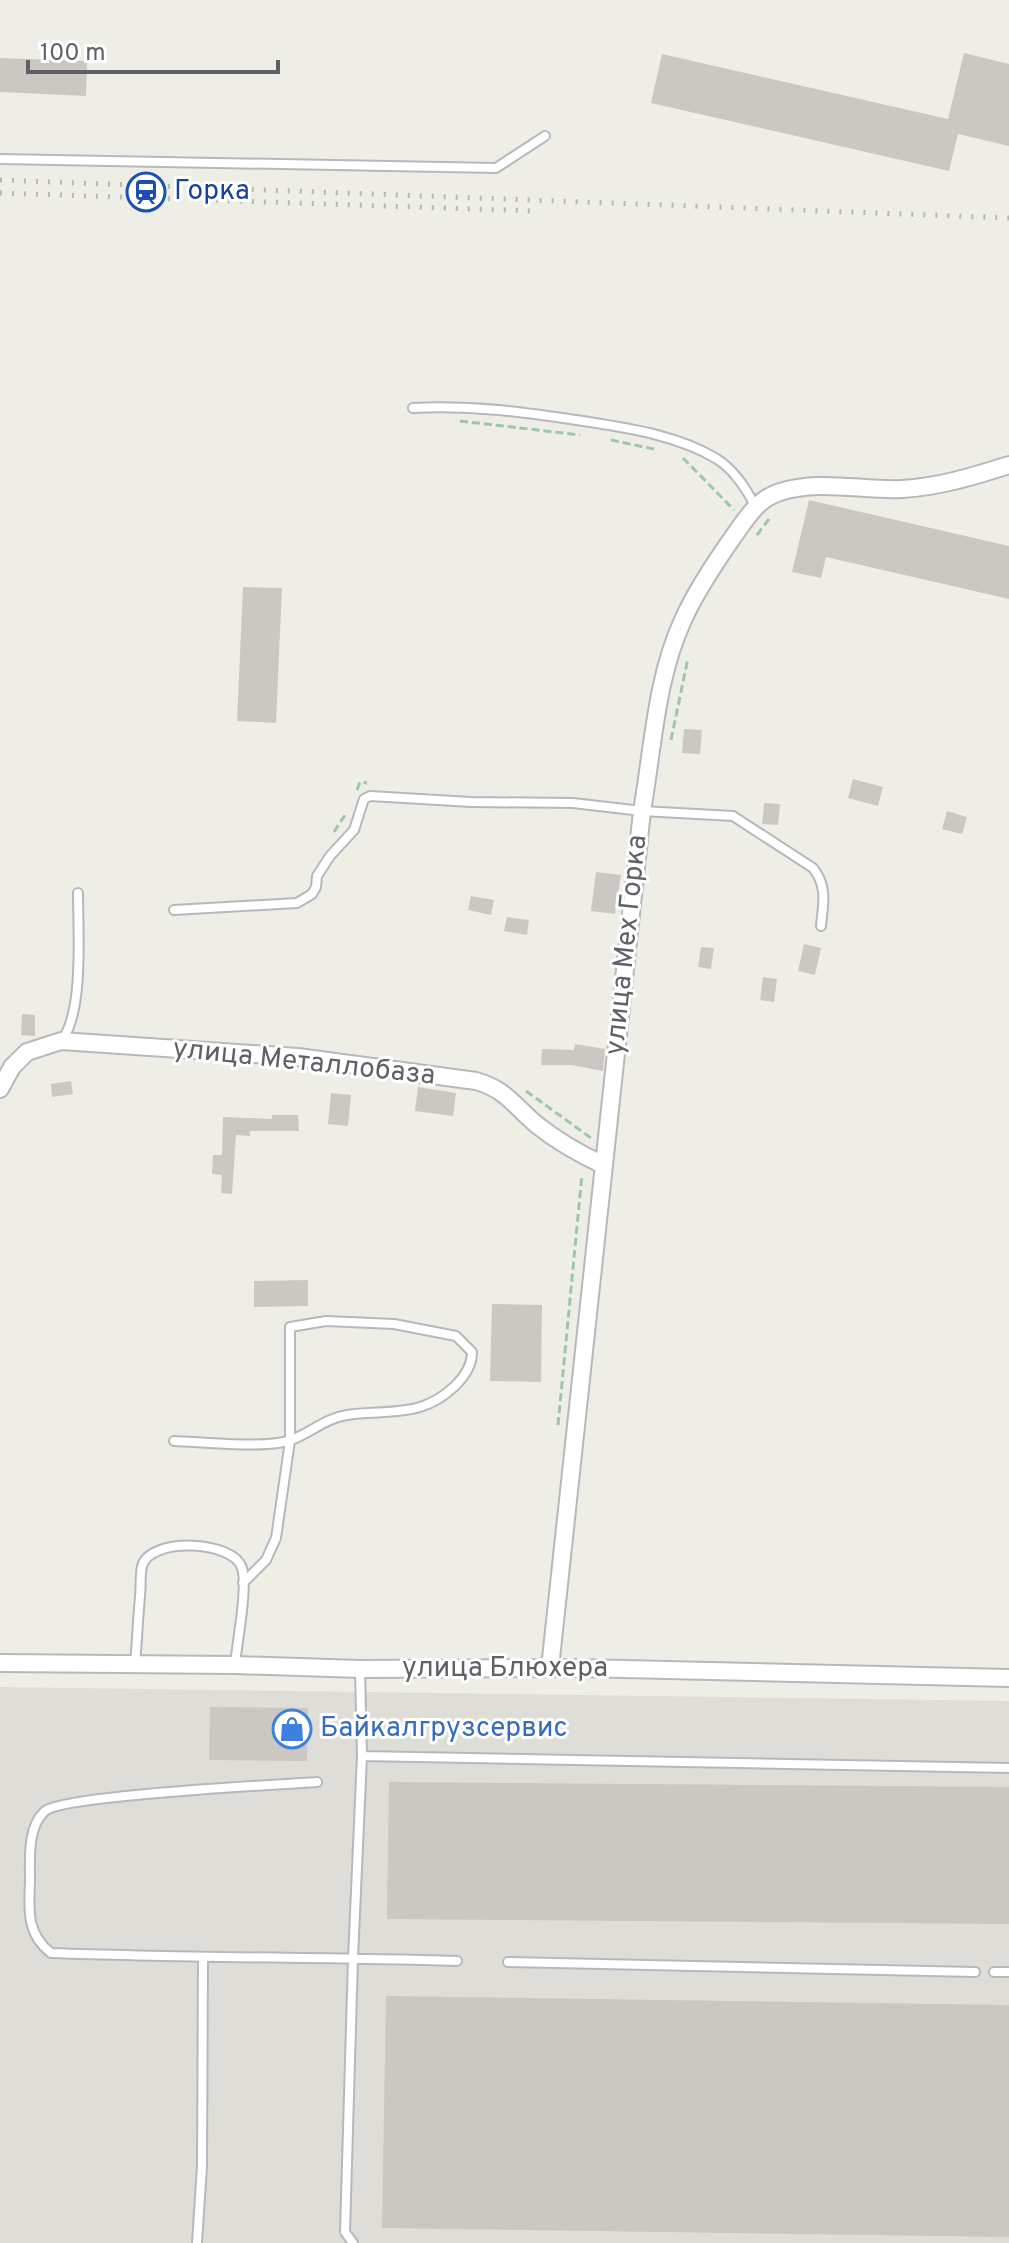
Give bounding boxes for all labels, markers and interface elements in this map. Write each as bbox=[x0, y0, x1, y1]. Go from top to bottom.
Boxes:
scale bar bbox=[28, 24, 278, 74]
text: 100 m bbox=[40, 39, 106, 69]
station icon: Горка bbox=[125, 171, 167, 213]
place label: Горка bbox=[174, 174, 250, 210]
street label: улица Мех Горка bbox=[598, 833, 656, 1057]
street label: улица Металлобаза bbox=[171, 1031, 437, 1095]
street label: улица Блюхера bbox=[402, 1651, 608, 1687]
shop icon: Байкалгрузсервис bbox=[271, 1708, 313, 1750]
place label: Байкалгрузсервис bbox=[320, 1711, 568, 1747]

